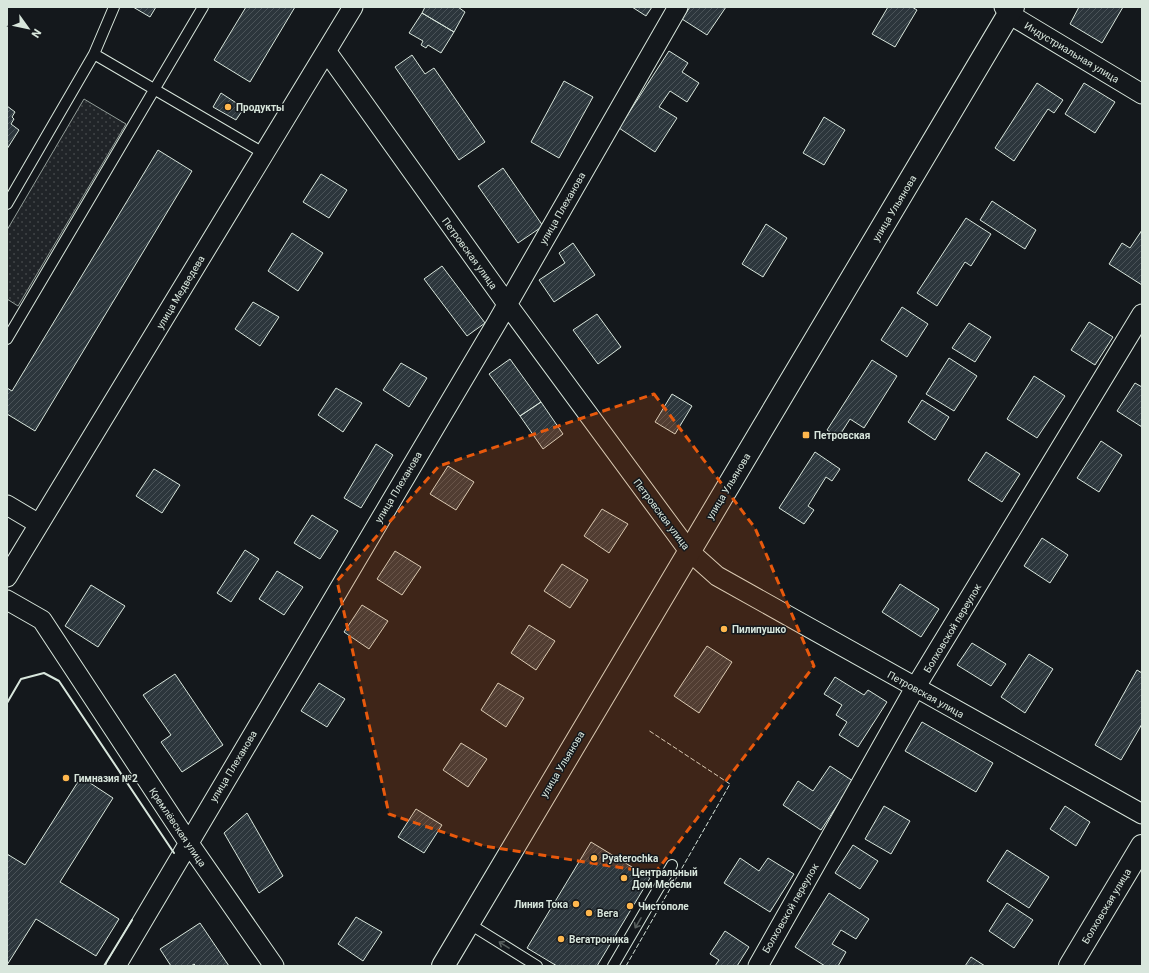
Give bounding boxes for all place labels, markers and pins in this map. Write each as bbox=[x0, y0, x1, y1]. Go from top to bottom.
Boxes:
marker: Продукты bbox=[223, 102, 233, 112]
place label: Продукты bbox=[236, 102, 284, 113]
marker: Петровская bbox=[801, 430, 811, 440]
place label: Петровская bbox=[814, 430, 870, 441]
marker: Пилипушко bbox=[719, 624, 729, 634]
place label: Пилипушко bbox=[732, 624, 786, 635]
marker: Гимназия №2 bbox=[61, 773, 71, 783]
place label: Гимназия №2 bbox=[74, 773, 138, 784]
marker: Pyaterochka bbox=[589, 853, 599, 863]
place label: Pyaterochka bbox=[602, 853, 659, 864]
place label: Центральный Дом Мебели bbox=[632, 867, 698, 890]
marker: Центральный Дом Мебели bbox=[619, 873, 629, 883]
place label: Линия Тока bbox=[514, 899, 569, 910]
marker: Линия Тока bbox=[571, 899, 581, 909]
marker: Чистополе bbox=[625, 901, 635, 911]
place label: Чистополе bbox=[638, 901, 689, 912]
marker: Вега bbox=[584, 908, 594, 918]
place label: Вега bbox=[597, 908, 619, 919]
marker: Вегатроника bbox=[556, 934, 566, 944]
place label: Вегатроника bbox=[569, 934, 630, 945]

